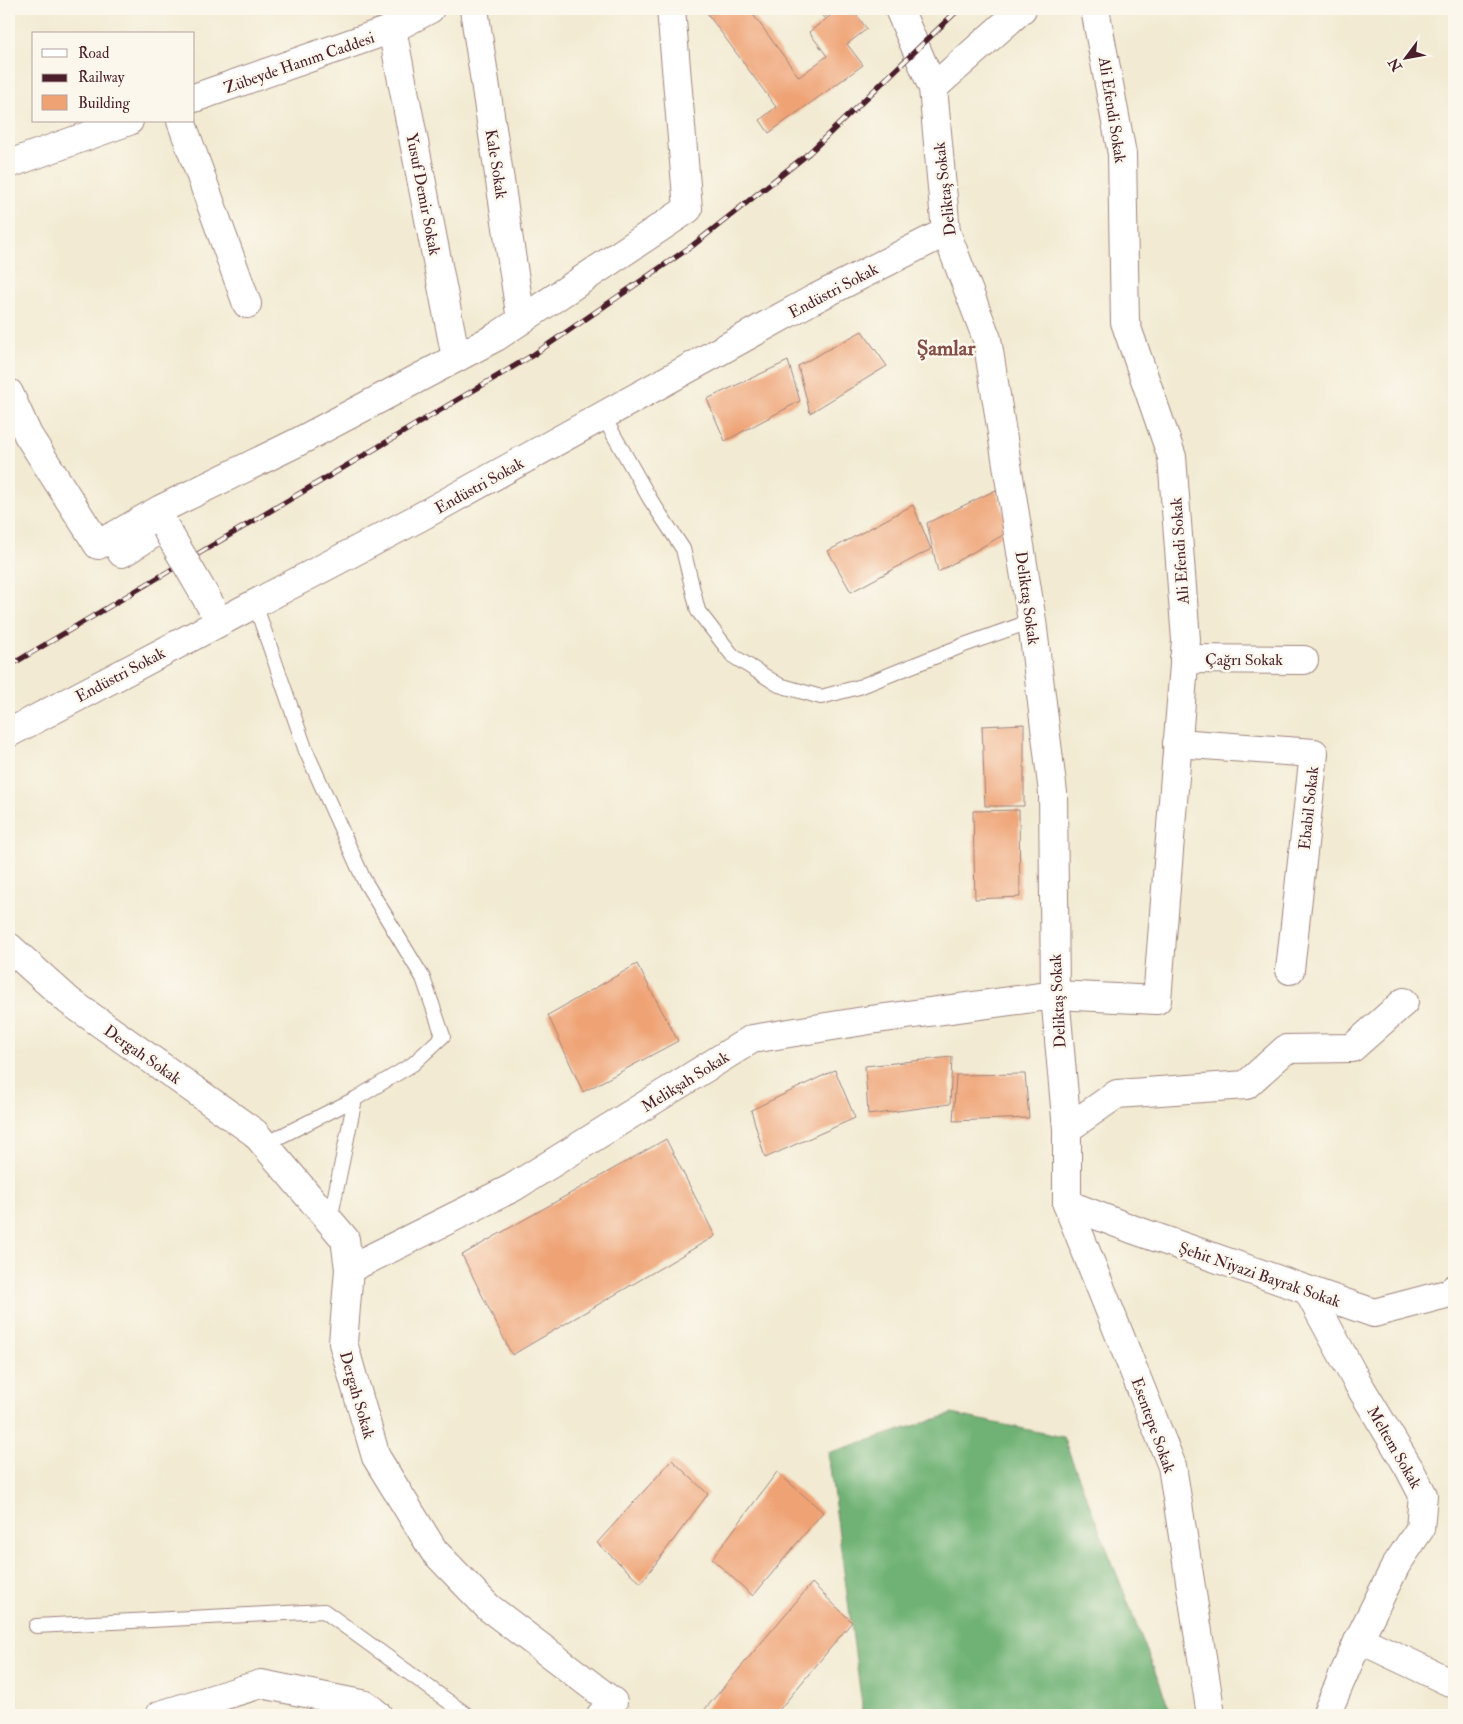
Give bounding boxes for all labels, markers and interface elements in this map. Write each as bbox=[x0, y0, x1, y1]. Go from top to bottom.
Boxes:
street label: Zübeyde Hanım Caddesi bbox=[221, 28, 377, 98]
legend bbox=[32, 32, 195, 122]
north arrow bbox=[1380, 32, 1430, 82]
text: Road bbox=[78, 44, 110, 63]
text: N bbox=[1385, 54, 1406, 75]
street label: Ali Efendi Sokak bbox=[1094, 55, 1130, 165]
text: Railway bbox=[78, 68, 125, 87]
text: Building bbox=[78, 94, 130, 113]
street label: Kale Sokak bbox=[481, 128, 511, 201]
street label: Yusuf Demir Sokak bbox=[401, 131, 445, 257]
street label: Deliktaş Sokak bbox=[929, 140, 961, 237]
street label: Endüstri Sokak bbox=[785, 259, 882, 323]
district label: Şamlar bbox=[917, 335, 976, 362]
street label: Endüstri Sokak bbox=[432, 453, 528, 518]
street label: Ali Efendi Sokak bbox=[1166, 496, 1194, 606]
street label: Deliktaş Sokak bbox=[1011, 550, 1044, 647]
street label: Endüstri Sokak bbox=[72, 643, 169, 707]
street label: Çağrı Sokak bbox=[1205, 650, 1283, 670]
street label: Ebabil Sokak bbox=[1295, 765, 1323, 851]
street label: Deliktaş Sokak bbox=[1046, 953, 1070, 1049]
street label: Dergah Sokak bbox=[100, 1021, 185, 1089]
street label: Melikşah Sokak bbox=[638, 1047, 734, 1117]
street label: Şehit Niyazi Bayrak Sokak bbox=[1176, 1238, 1344, 1312]
street label: Dergah Sokak bbox=[335, 1349, 379, 1442]
street label: Esentepe Sokak bbox=[1126, 1375, 1180, 1476]
street label: Meltem Sokak bbox=[1363, 1403, 1426, 1493]

